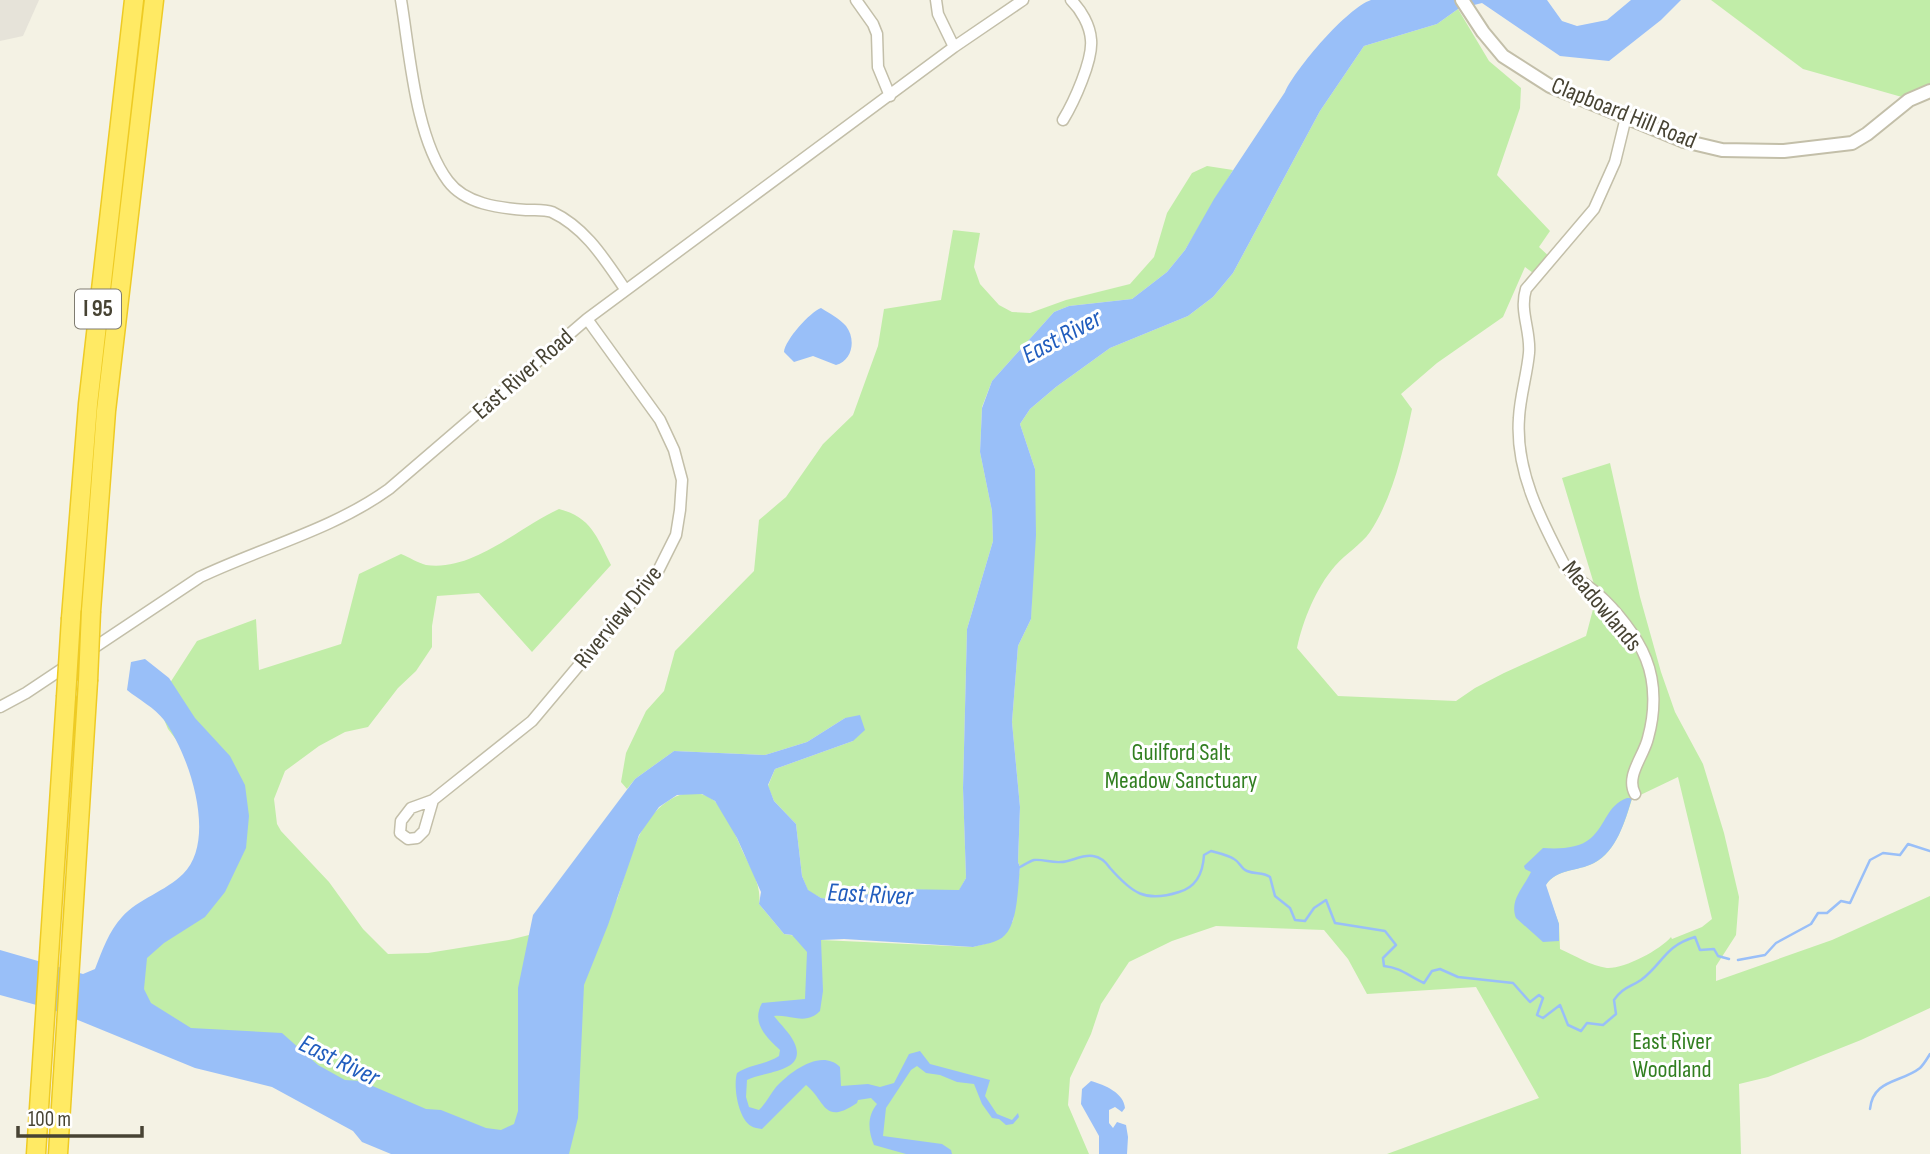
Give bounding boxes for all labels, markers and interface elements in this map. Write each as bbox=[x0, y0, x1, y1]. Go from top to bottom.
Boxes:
street label: Clapboard Hill Road bbox=[1547, 71, 1701, 155]
road number: I 95 bbox=[75, 290, 121, 328]
water label: East River bbox=[1017, 302, 1108, 371]
street label: East River Road bbox=[467, 323, 579, 425]
street label: Meadowlands bbox=[1556, 555, 1648, 657]
street label: Riverview Drive bbox=[568, 560, 668, 674]
park label: Guilford Salt Meadow Sanctuary bbox=[1105, 738, 1257, 795]
water label: East River bbox=[827, 877, 915, 913]
park label: East River Woodland bbox=[1632, 1027, 1712, 1084]
water label: East River bbox=[294, 1028, 386, 1094]
scale bar bbox=[18, 1094, 142, 1138]
text: 100 m bbox=[28, 1107, 71, 1132]

